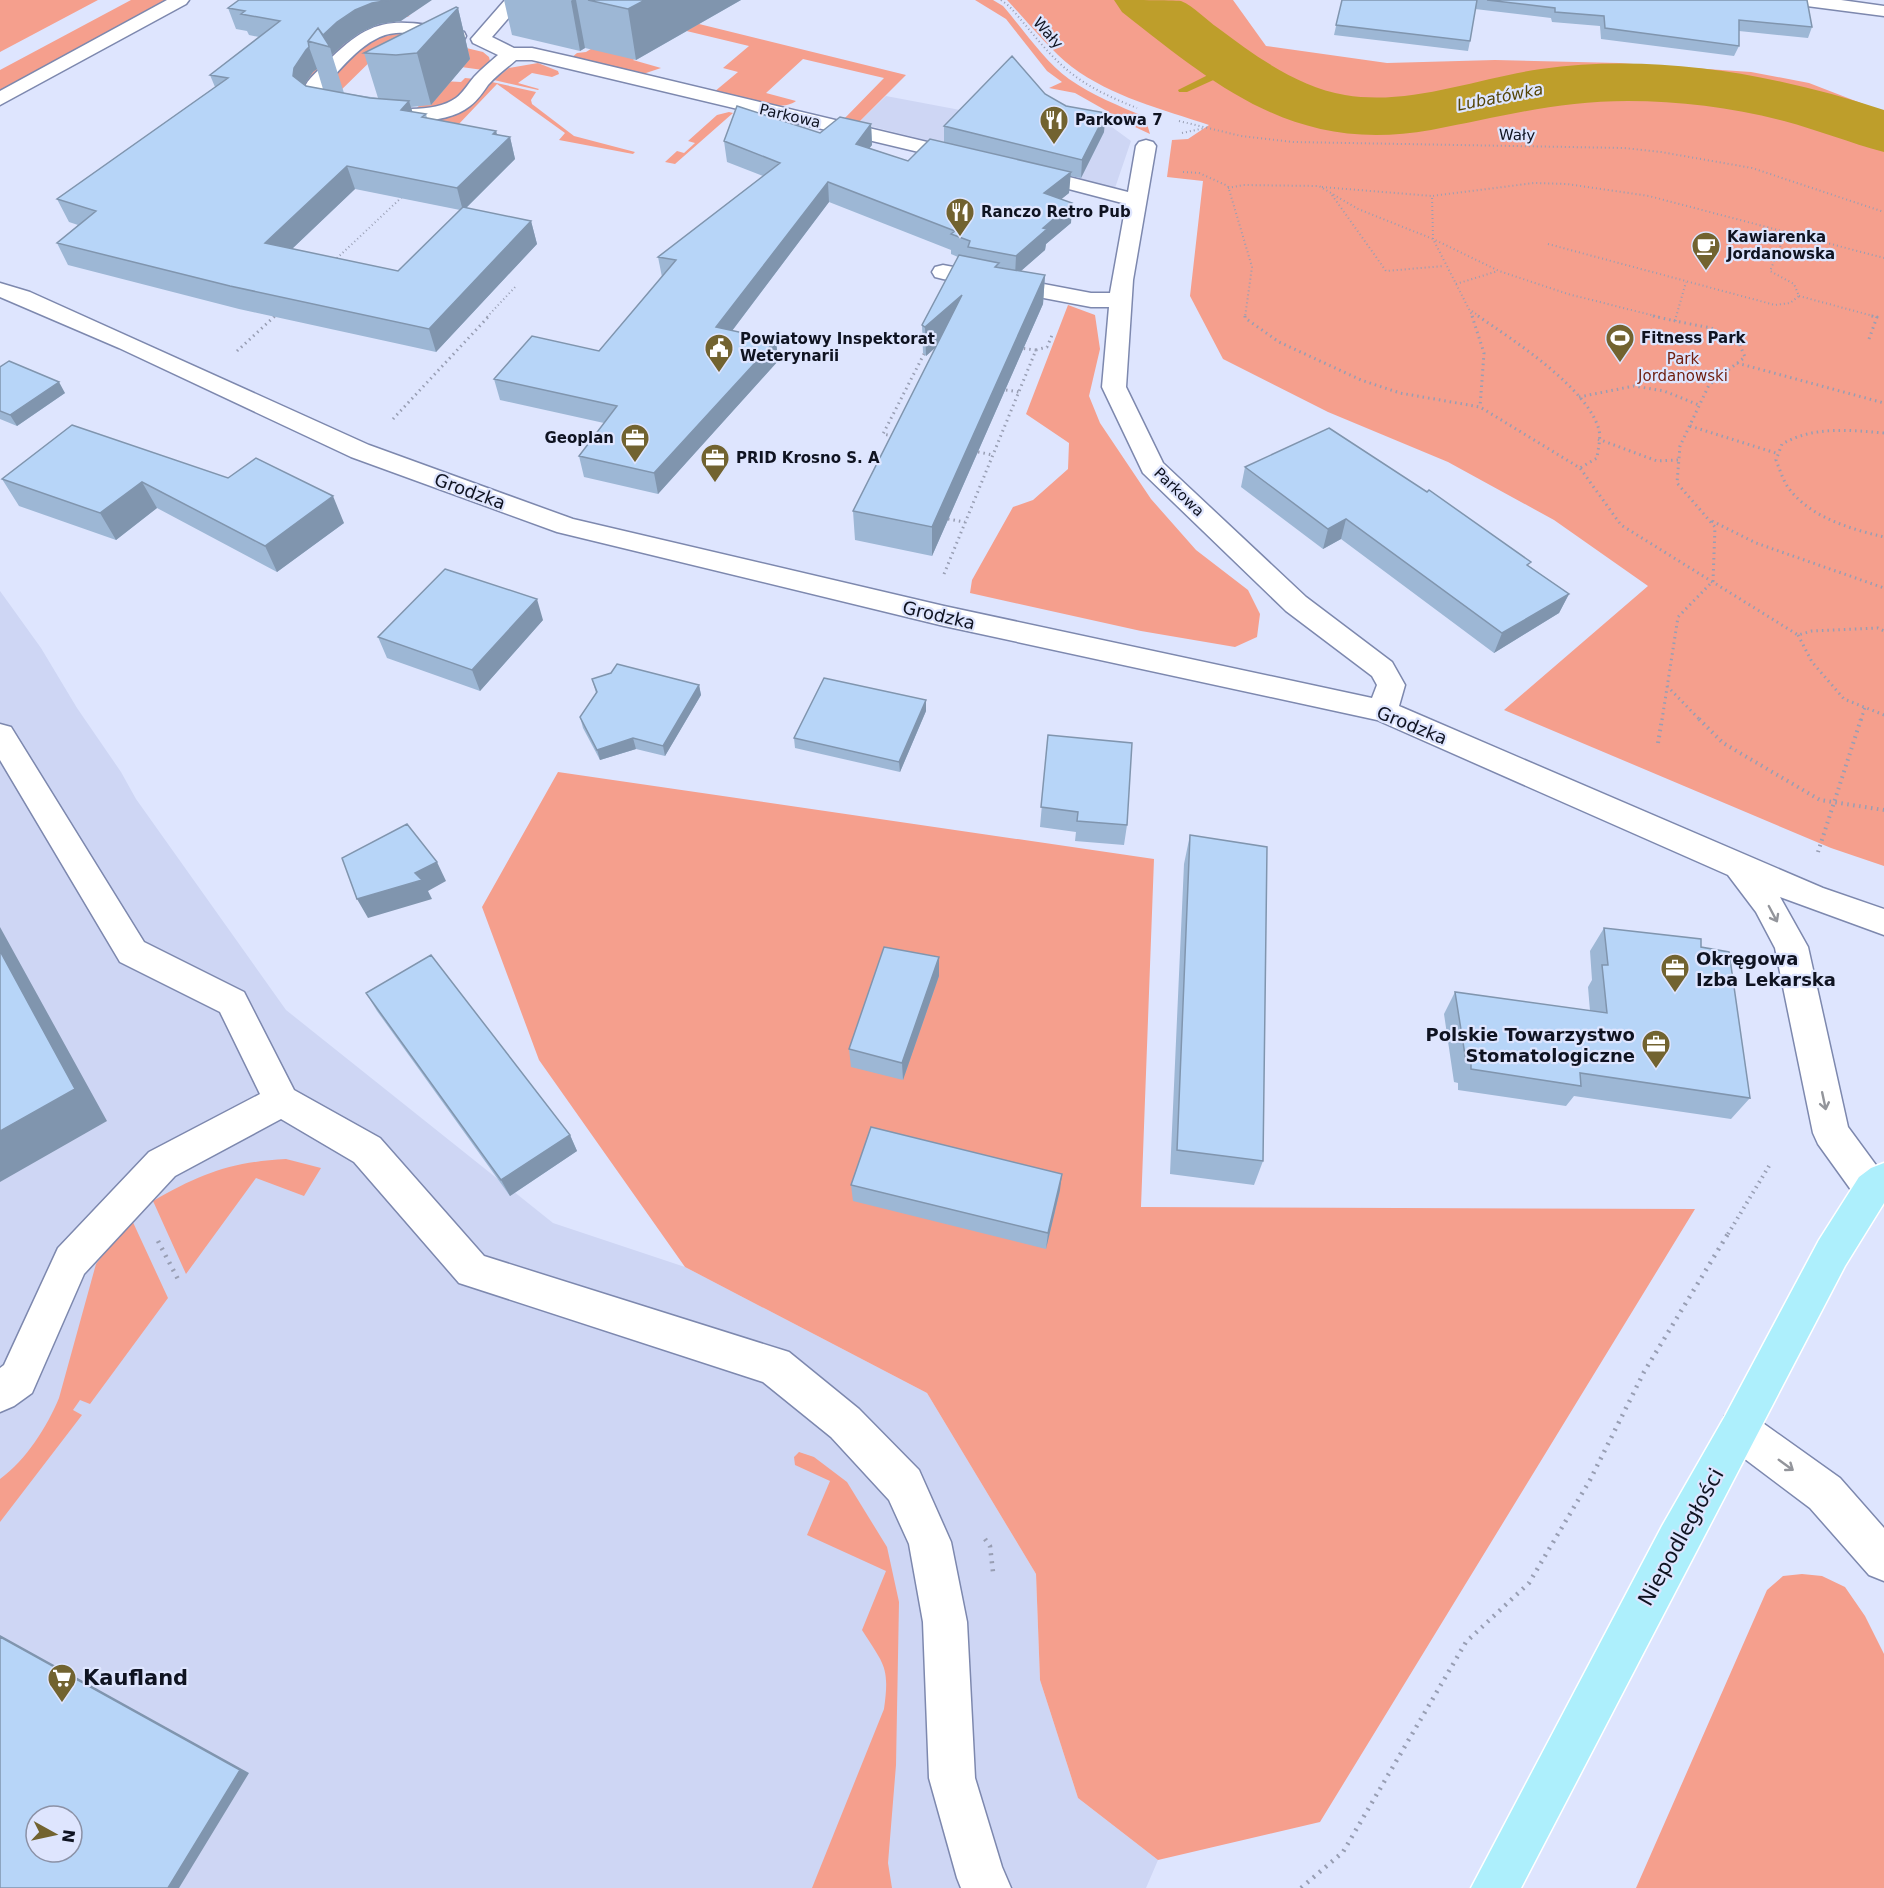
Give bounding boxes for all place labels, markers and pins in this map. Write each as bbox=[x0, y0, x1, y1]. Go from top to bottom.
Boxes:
restaurant icon: Parkowa 7 bbox=[1038, 104, 1070, 146]
place label: Parkowa 7 bbox=[1075, 111, 1163, 129]
restaurant icon: Ranczo Retro Pub bbox=[944, 196, 976, 238]
place label: Ranczo Retro Pub bbox=[981, 203, 1131, 221]
place label: Kawiarenka Jordanowska bbox=[1726, 228, 1835, 263]
cafe icon: Kawiarenka Jordanowska bbox=[1690, 230, 1722, 272]
sports icon: Fitness Park bbox=[1604, 322, 1636, 364]
place label: Fitness Park bbox=[1641, 329, 1747, 347]
place label: Powiatowy Inspektorat Weterynarii bbox=[740, 330, 935, 365]
public building icon: Powiatowy Inspektorat Weterynarii bbox=[703, 332, 735, 374]
office icon: Geoplan bbox=[619, 422, 651, 464]
place label: Geoplan bbox=[545, 429, 614, 447]
office icon: PRID Krosno S. A bbox=[699, 442, 731, 484]
place label: PRID Krosno S. A bbox=[736, 449, 880, 467]
place label: Okręgowa Izba Lekarska bbox=[1696, 948, 1836, 990]
office icon: Okręgowa Izba Lekarska bbox=[1659, 952, 1691, 994]
place label: Polskie Towarzystwo Stomatologiczne bbox=[1426, 1024, 1635, 1066]
office icon: Polskie Towarzystwo Stomatologiczne bbox=[1640, 1028, 1672, 1070]
supermarket icon: Kaufland bbox=[46, 1662, 78, 1704]
place label: Kaufland bbox=[83, 1666, 188, 1690]

